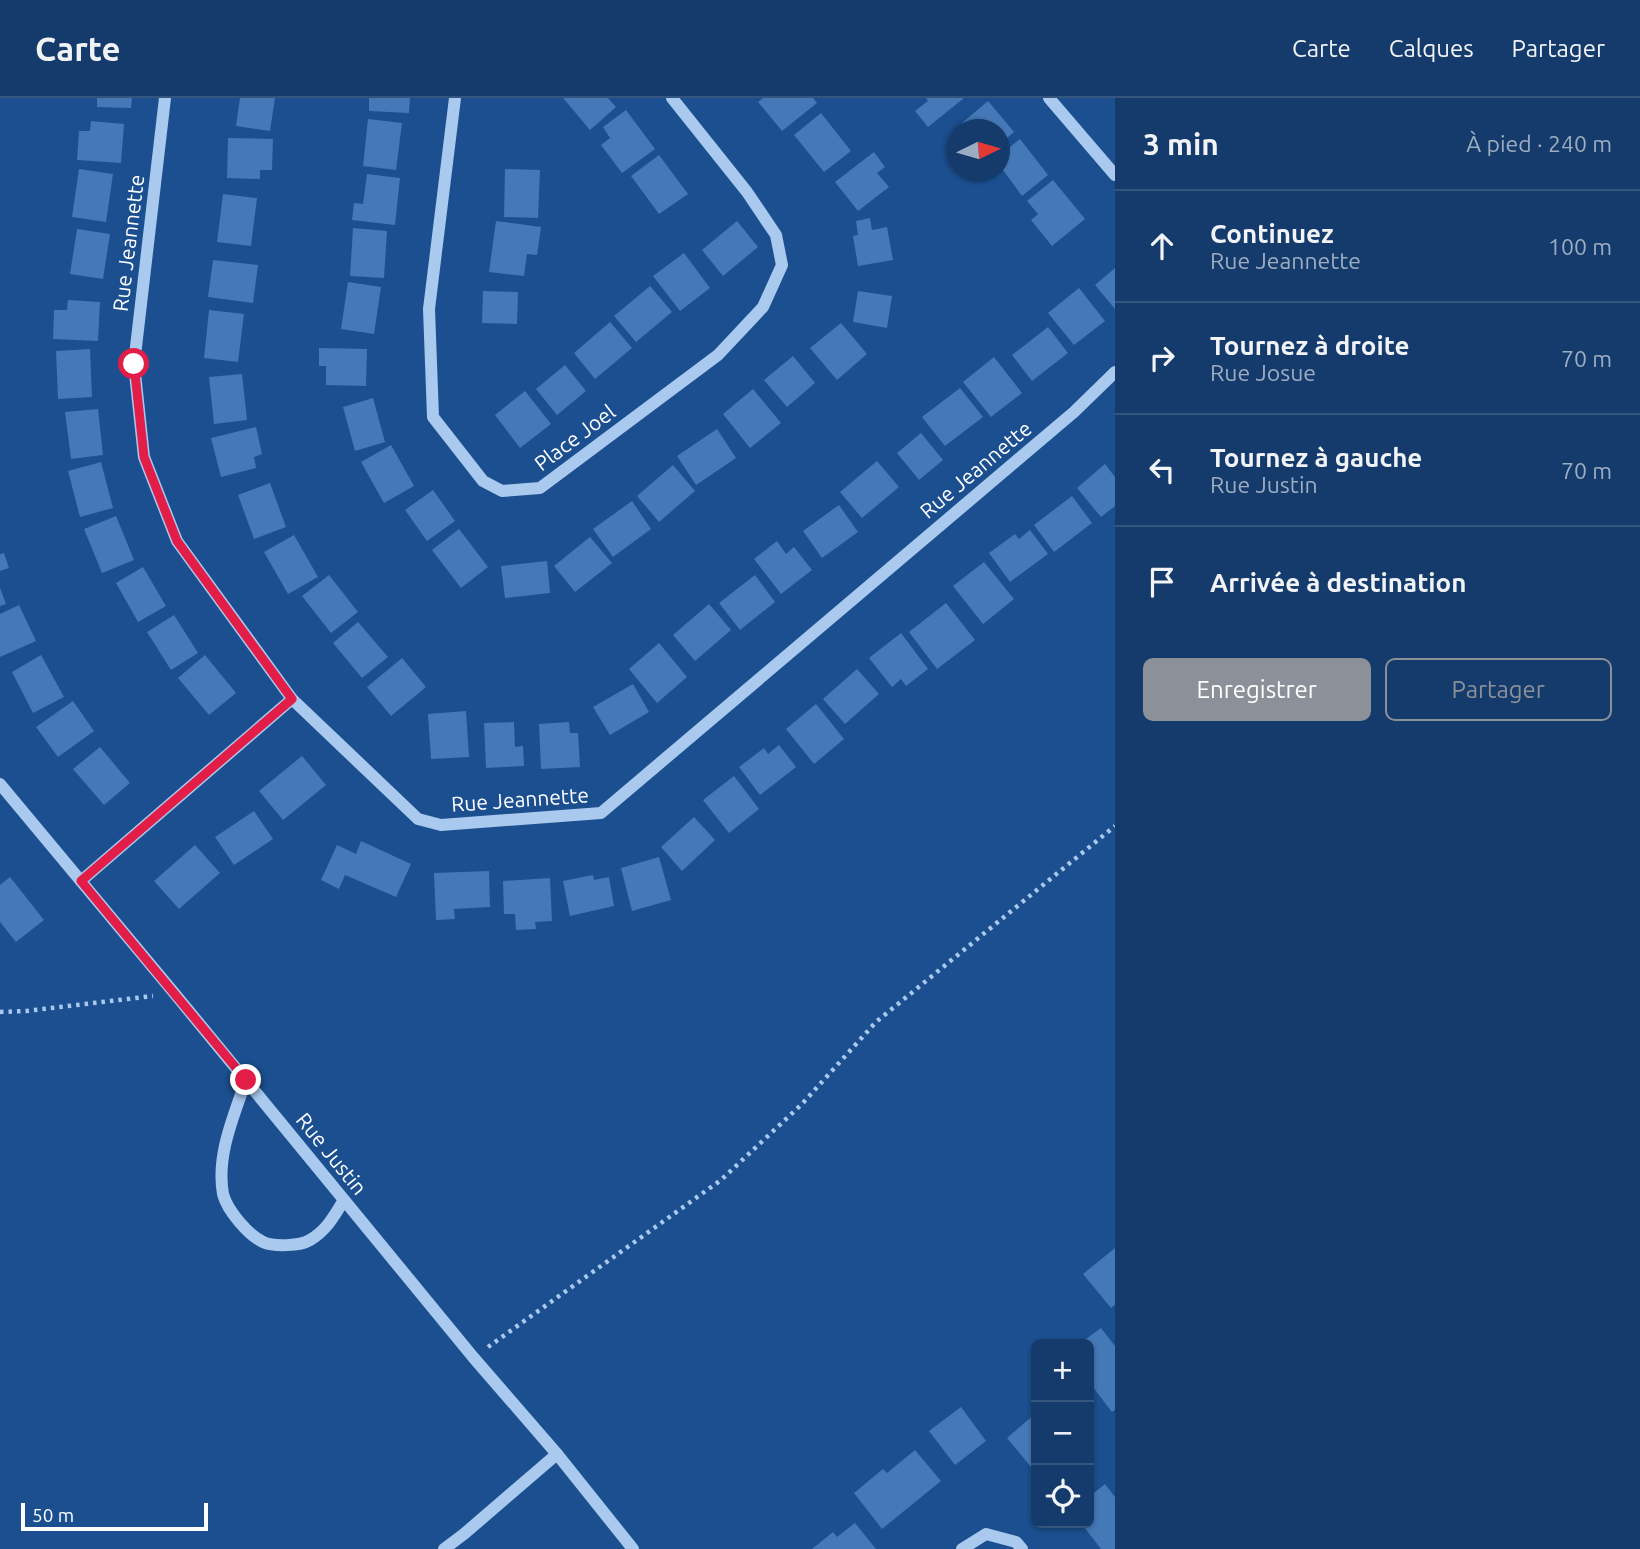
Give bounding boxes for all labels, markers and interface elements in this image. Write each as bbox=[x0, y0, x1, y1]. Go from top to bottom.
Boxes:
text: Carte bbox=[35, 30, 121, 67]
text: Carte bbox=[1292, 35, 1351, 62]
text: Calques bbox=[1389, 35, 1474, 62]
text: Partager bbox=[1512, 35, 1605, 62]
north arrow bbox=[947, 119, 1010, 182]
text: 3 min bbox=[1143, 127, 1219, 161]
text: À pied · 240 m bbox=[1466, 131, 1612, 156]
street label: Rue Jeannette bbox=[108, 173, 148, 313]
text: Continuez bbox=[1210, 219, 1334, 248]
icon: ahead bbox=[1143, 227, 1181, 265]
text: 100 m bbox=[1548, 234, 1612, 259]
text: Rue Jeannette bbox=[1210, 248, 1361, 273]
text: Tournez à droite bbox=[1210, 331, 1409, 360]
icon: right bbox=[1143, 339, 1181, 377]
text: 70 m bbox=[1561, 346, 1612, 371]
route start bbox=[118, 348, 149, 379]
text: Rue Josue bbox=[1210, 360, 1316, 385]
street label: Place Joel bbox=[529, 399, 619, 475]
street label: Rue Jeannette bbox=[915, 416, 1036, 523]
text: Tournez à gauche bbox=[1210, 443, 1422, 472]
icon: left bbox=[1143, 451, 1181, 489]
text: 70 m bbox=[1561, 458, 1612, 483]
text: Rue Justin bbox=[1210, 472, 1318, 497]
icon: arrive bbox=[1143, 563, 1181, 601]
text: Arrivée à destination bbox=[1210, 568, 1466, 597]
button: Enregistrer bbox=[1143, 658, 1371, 721]
button: Partager bbox=[1385, 658, 1612, 721]
street label: Rue Jeannette bbox=[450, 782, 590, 816]
route end bbox=[230, 1064, 261, 1095]
street label: Rue Justin bbox=[292, 1108, 372, 1199]
map controls bbox=[1031, 1339, 1094, 1528]
button: + bbox=[1031, 1339, 1094, 1402]
button: − bbox=[1031, 1402, 1094, 1465]
button: locate bbox=[1031, 1465, 1094, 1528]
scale bar bbox=[21, 1500, 208, 1532]
text: 50 m bbox=[32, 1504, 74, 1526]

